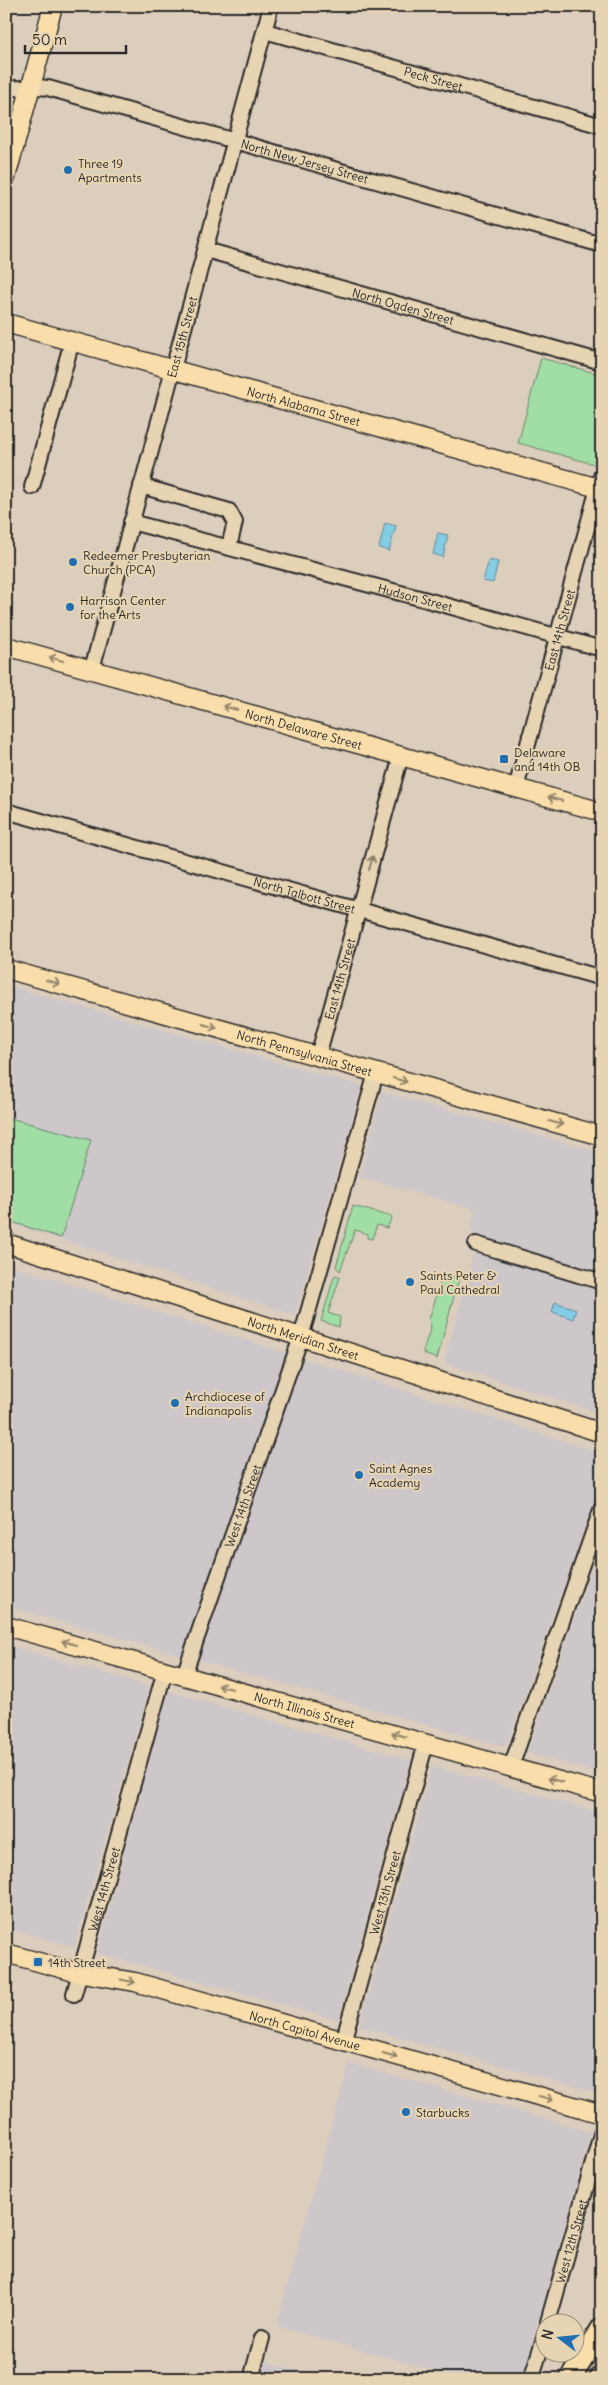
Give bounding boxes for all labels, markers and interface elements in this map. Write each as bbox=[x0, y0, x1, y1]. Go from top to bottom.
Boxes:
scale bar bbox=[25, 22, 126, 54]
text: 50 m bbox=[32, 30, 67, 49]
street label: Peck Street bbox=[402, 63, 465, 94]
street label: North New Jersey Street bbox=[239, 136, 370, 186]
place label: Three 19 Apartments bbox=[78, 156, 142, 185]
marker: Three 19 Apartments bbox=[62, 164, 74, 176]
street label: North Ogden Street bbox=[351, 284, 456, 327]
street label: East 15th Street bbox=[164, 295, 200, 379]
street label: North Alabama Street bbox=[245, 383, 362, 429]
place label: Redeemer Presbyterian Church (PCA) bbox=[83, 548, 210, 577]
marker: Redeemer Presbyterian Church (PCA) bbox=[67, 556, 79, 568]
street label: Hudson Street bbox=[376, 580, 454, 614]
street label: East 14th Street bbox=[541, 587, 577, 672]
place label: Harrison Center for the Arts bbox=[80, 593, 166, 622]
marker: Harrison Center for the Arts bbox=[64, 601, 76, 613]
one-way arrow bbox=[49, 654, 65, 664]
one-way arrow bbox=[222, 702, 238, 712]
street label: North Delaware Street bbox=[244, 706, 364, 752]
place label: Delaware and 14th OB bbox=[514, 745, 581, 774]
marker: Delaware and 14th OB bbox=[498, 753, 510, 765]
one-way arrow bbox=[547, 794, 563, 803]
one-way arrow bbox=[367, 855, 376, 871]
street label: North Talbott Street bbox=[252, 873, 357, 916]
street label: East 14th Street bbox=[321, 937, 358, 1021]
one-way arrow bbox=[45, 978, 61, 988]
one-way arrow bbox=[201, 1022, 217, 1031]
street label: North Pennsylvania Street bbox=[235, 1027, 374, 1079]
one-way arrow bbox=[391, 1075, 407, 1085]
one-way arrow bbox=[548, 1119, 564, 1129]
place label: Saints Peter & Paul Cathedral bbox=[420, 1268, 500, 1297]
marker: Saints Peter & Paul Cathedral bbox=[404, 1276, 416, 1288]
street label: North Meridian Street bbox=[246, 1313, 361, 1363]
place label: Archdiocese of Indianapolis bbox=[185, 1389, 266, 1418]
marker: Archdiocese of Indianapolis bbox=[169, 1397, 181, 1409]
place label: Saint Agnes Academy bbox=[369, 1461, 432, 1490]
street label: West 14th Street bbox=[221, 1462, 264, 1549]
marker: Saint Agnes Academy bbox=[353, 1469, 365, 1481]
one-way arrow bbox=[61, 1638, 77, 1648]
one-way arrow bbox=[218, 1682, 234, 1691]
street label: North Illinois Street bbox=[252, 1688, 357, 1731]
one-way arrow bbox=[391, 1730, 407, 1740]
one-way arrow bbox=[547, 1775, 563, 1784]
street label: West 14th Street bbox=[85, 1845, 122, 1933]
street label: West 13th Street bbox=[366, 1849, 403, 1936]
place label: 14th Street bbox=[48, 1955, 106, 1970]
marker: 14th Street bbox=[32, 1956, 44, 1968]
one-way arrow bbox=[120, 1977, 136, 1986]
street label: North Capitol Avenue bbox=[248, 2007, 362, 2053]
one-way arrow bbox=[381, 2050, 397, 2060]
one-way arrow bbox=[538, 2094, 554, 2104]
place label: Starbucks bbox=[416, 2105, 470, 2120]
marker: Starbucks bbox=[400, 2106, 412, 2118]
street label: West 12th Street bbox=[552, 2197, 590, 2285]
north arrow bbox=[536, 2312, 586, 2362]
text: N bbox=[538, 2327, 557, 2342]

